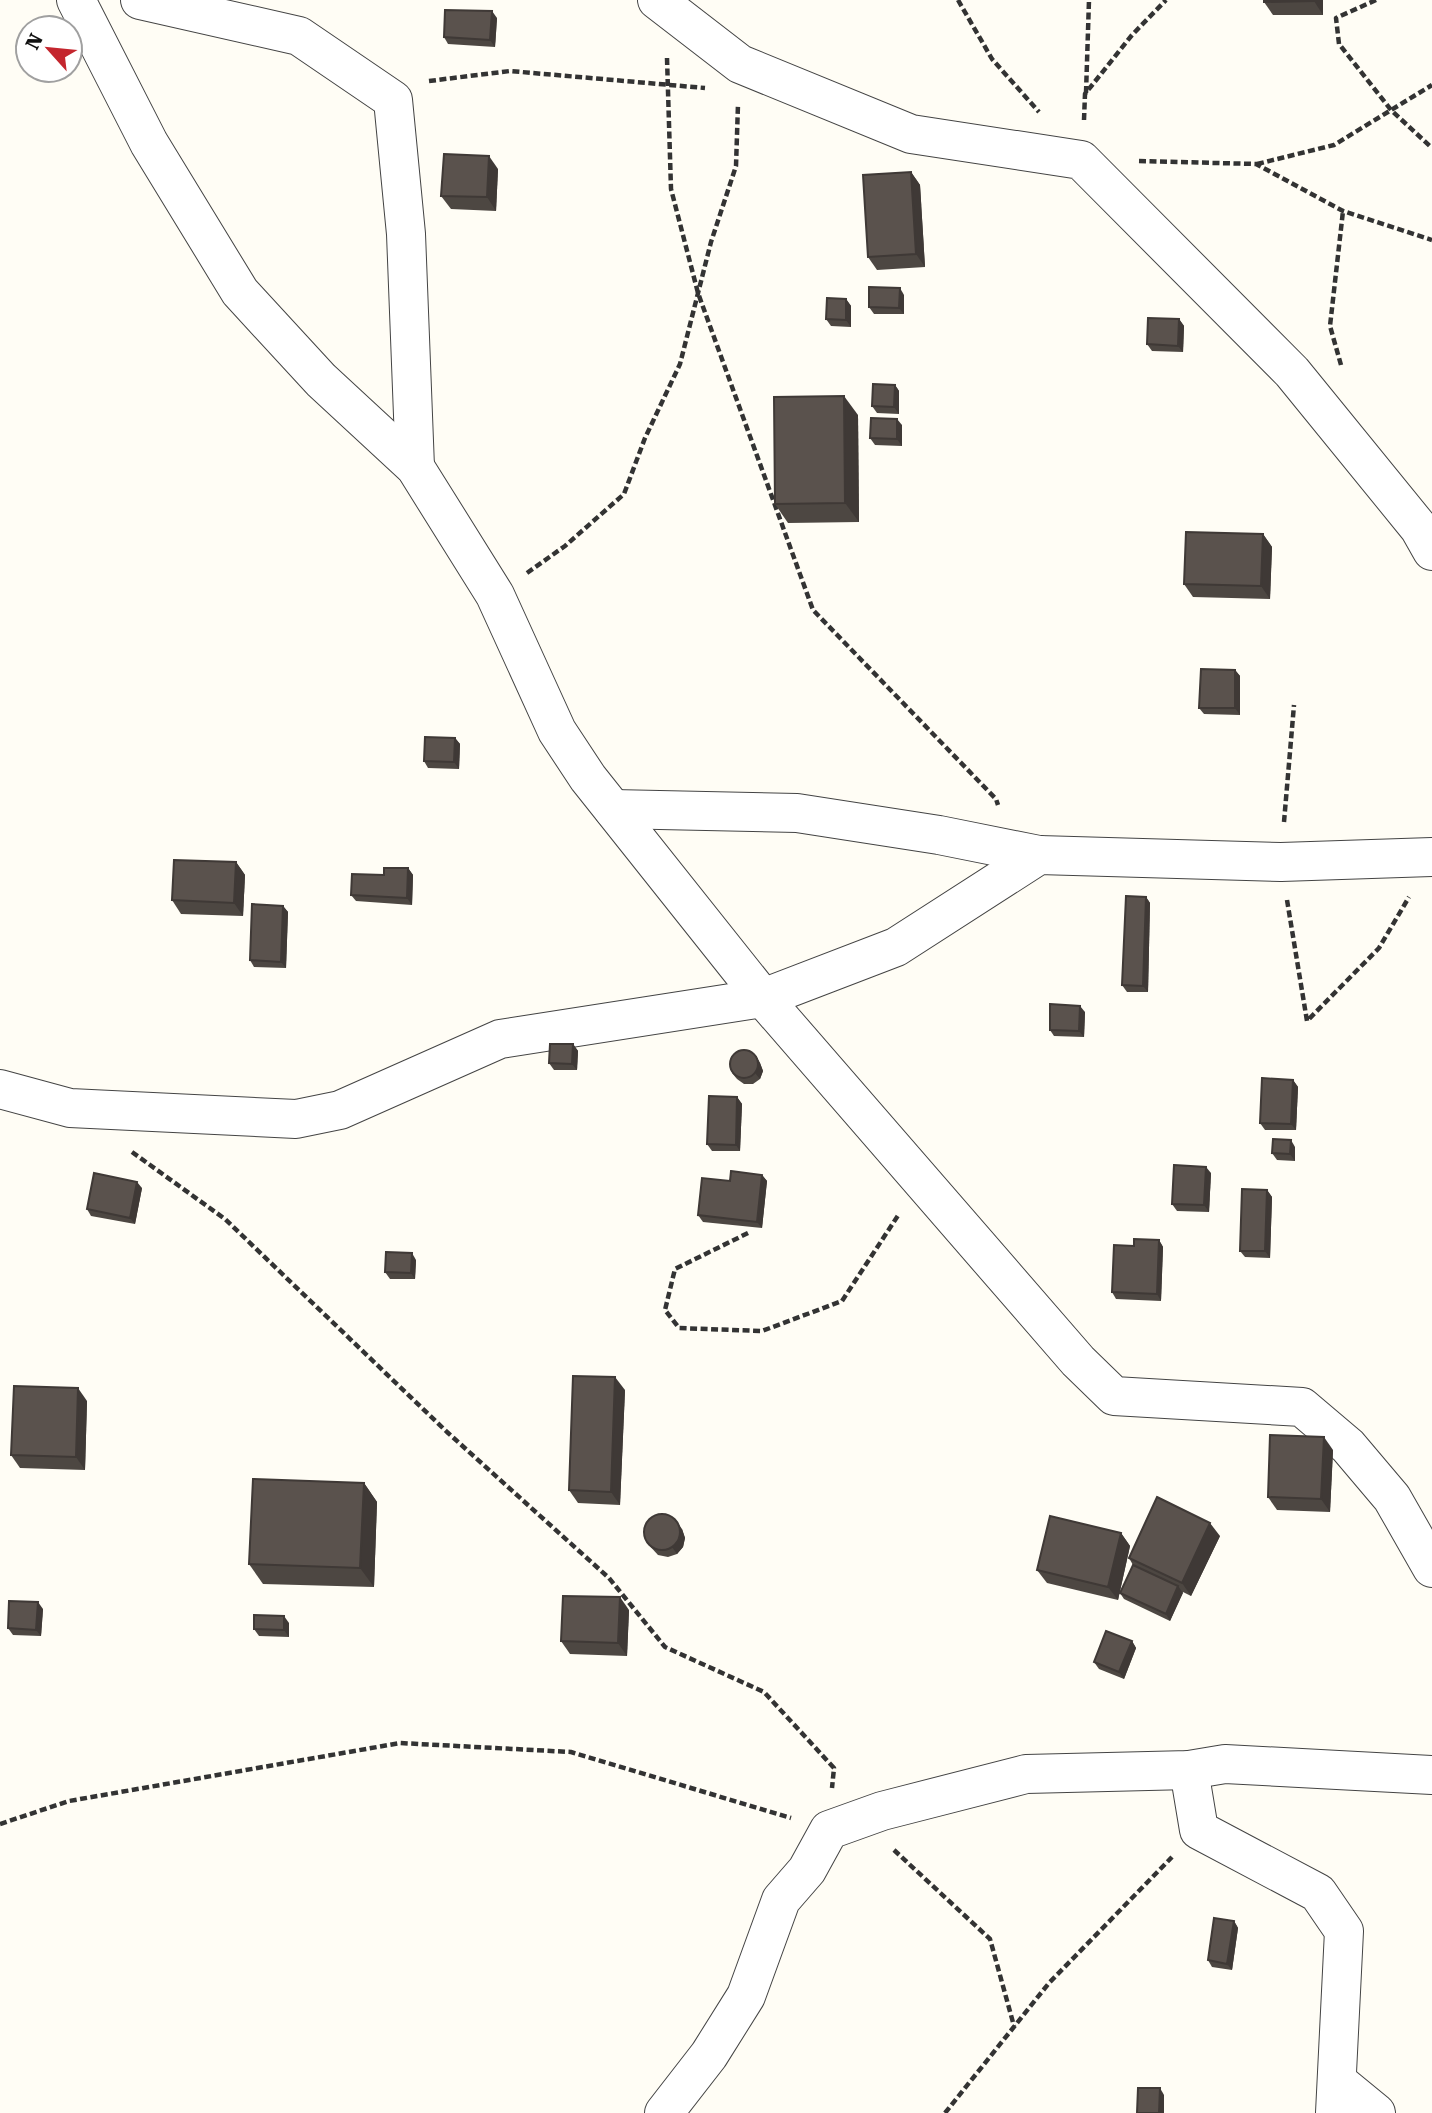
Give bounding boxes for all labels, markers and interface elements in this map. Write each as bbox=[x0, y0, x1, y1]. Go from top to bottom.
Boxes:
north arrow bbox=[14, 14, 84, 84]
text: N bbox=[21, 29, 48, 53]

